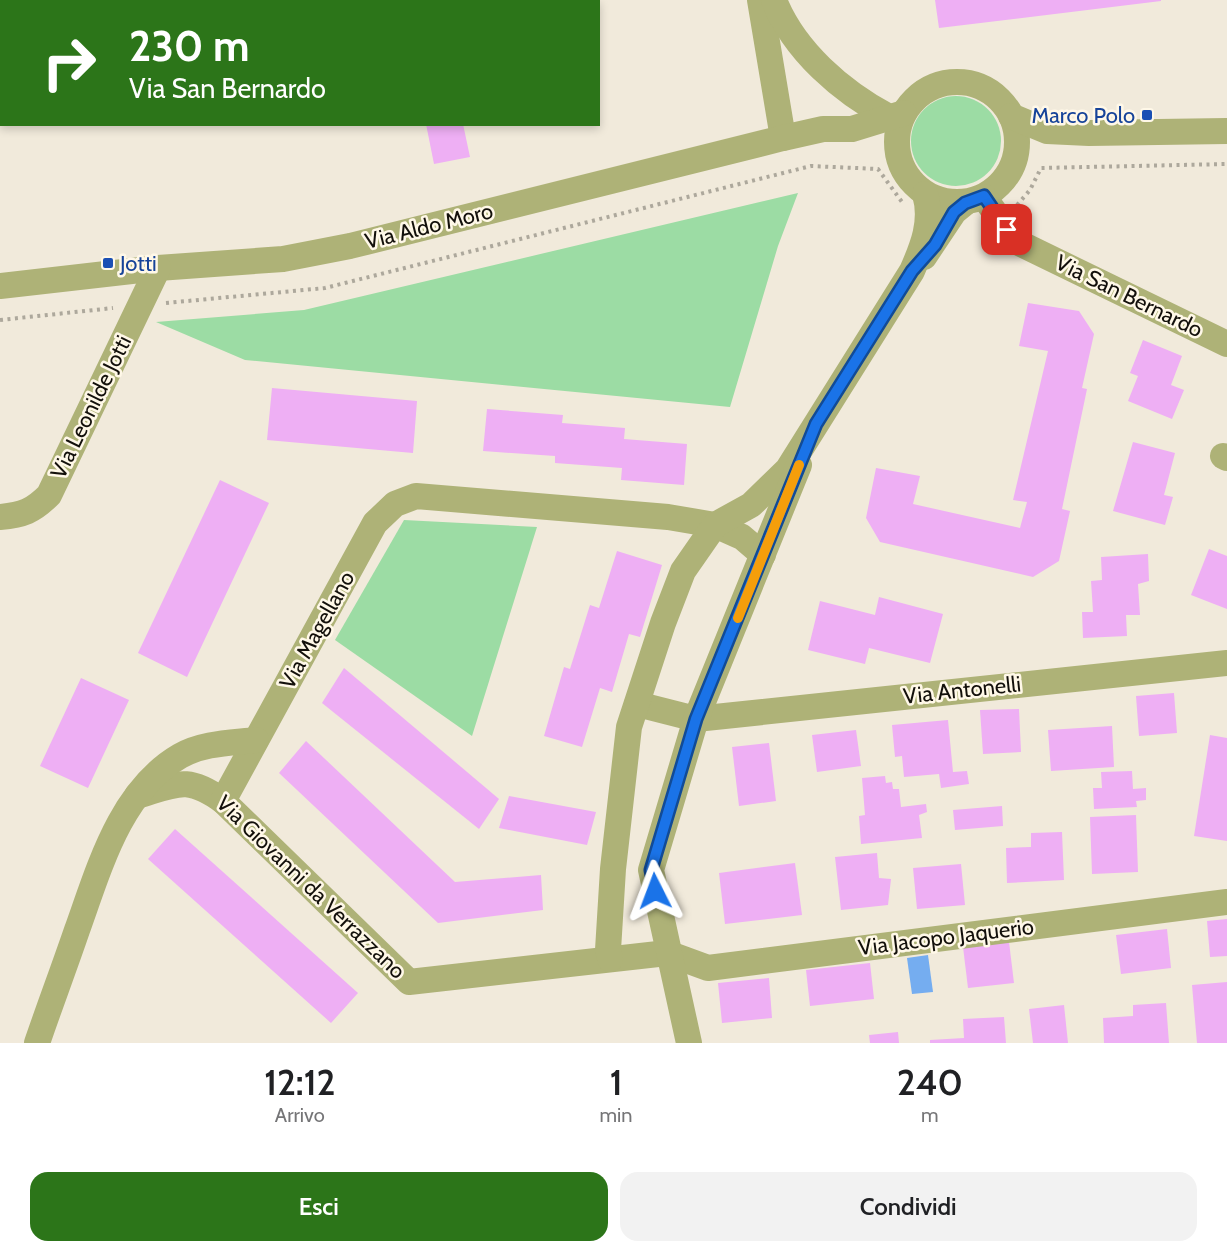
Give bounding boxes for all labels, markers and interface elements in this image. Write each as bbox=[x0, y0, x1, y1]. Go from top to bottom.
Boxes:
text: 230 m bbox=[129, 20, 249, 72]
icon: right bbox=[30, 24, 108, 102]
text: Via San Bernardo bbox=[129, 72, 326, 105]
place label: Marco Polo bbox=[1032, 102, 1135, 129]
marker: Marco Polo bbox=[1140, 108, 1154, 122]
street label: Via Aldo Moro bbox=[362, 197, 496, 255]
pin bbox=[981, 204, 1032, 255]
icon: arrive bbox=[990, 213, 1023, 246]
street label: Via San Bernardo bbox=[1051, 249, 1207, 343]
place label: Jotti bbox=[119, 250, 157, 277]
marker: Jotti bbox=[101, 256, 115, 270]
street label: Via Leonilde Jotti bbox=[45, 331, 137, 483]
street label: Via Magellano bbox=[274, 566, 360, 694]
street label: Via Antonelli bbox=[902, 670, 1022, 710]
street label: Via Giovanni da Verrazzano bbox=[211, 790, 411, 984]
position arrow bbox=[623, 859, 687, 923]
street label: Via Jacopo Jaquerio bbox=[857, 913, 1035, 961]
text: 12:12 bbox=[264, 1060, 335, 1104]
text: 1 bbox=[610, 1060, 622, 1104]
text: 240 bbox=[897, 1060, 963, 1104]
text: Arrivo bbox=[275, 1103, 325, 1127]
text: min bbox=[600, 1103, 633, 1127]
text: m bbox=[921, 1103, 939, 1127]
button: Esci bbox=[30, 1172, 608, 1241]
button: Condividi bbox=[620, 1172, 1197, 1241]

